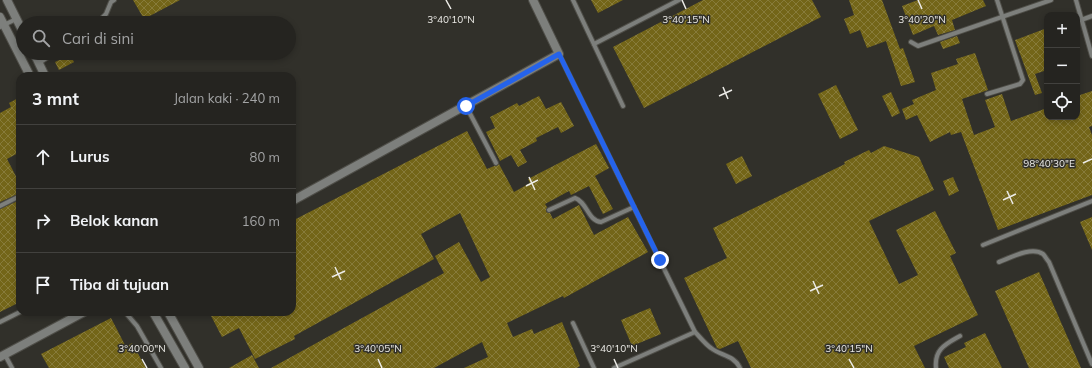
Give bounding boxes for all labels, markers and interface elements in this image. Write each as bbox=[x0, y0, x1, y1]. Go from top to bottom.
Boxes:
map controls bbox=[1044, 12, 1080, 120]
button: + bbox=[1044, 12, 1080, 48]
text: 3°40'10"N bbox=[427, 13, 475, 26]
text: 3°40'15"N bbox=[662, 13, 710, 26]
text: 3°40'20"N bbox=[898, 13, 946, 26]
search box bbox=[16, 16, 296, 60]
icon: search bbox=[30, 27, 52, 49]
text: Cari di sini bbox=[62, 29, 134, 48]
button: − bbox=[1044, 48, 1080, 84]
button: locate bbox=[1044, 84, 1080, 120]
text: 3 mnt bbox=[32, 88, 79, 109]
text: Jalan kaki · 240 m bbox=[174, 90, 280, 106]
route start bbox=[457, 97, 475, 115]
icon: ahead bbox=[32, 146, 54, 168]
text: Lurus bbox=[70, 147, 110, 166]
text: 80 m bbox=[250, 149, 280, 165]
text: 98°40'30"E bbox=[1023, 157, 1075, 170]
icon: right bbox=[32, 210, 54, 232]
text: Belok kanan bbox=[70, 211, 159, 230]
text: 160 m bbox=[242, 213, 280, 229]
route end bbox=[651, 251, 669, 269]
icon: arrive bbox=[32, 274, 54, 296]
text: Tiba di tujuan bbox=[70, 275, 169, 294]
text: 3°40'00"N bbox=[118, 342, 166, 355]
text: 3°40'05"N bbox=[354, 342, 402, 355]
text: 3°40'10"N bbox=[590, 342, 638, 355]
text: 3°40'15"N bbox=[825, 342, 873, 355]

